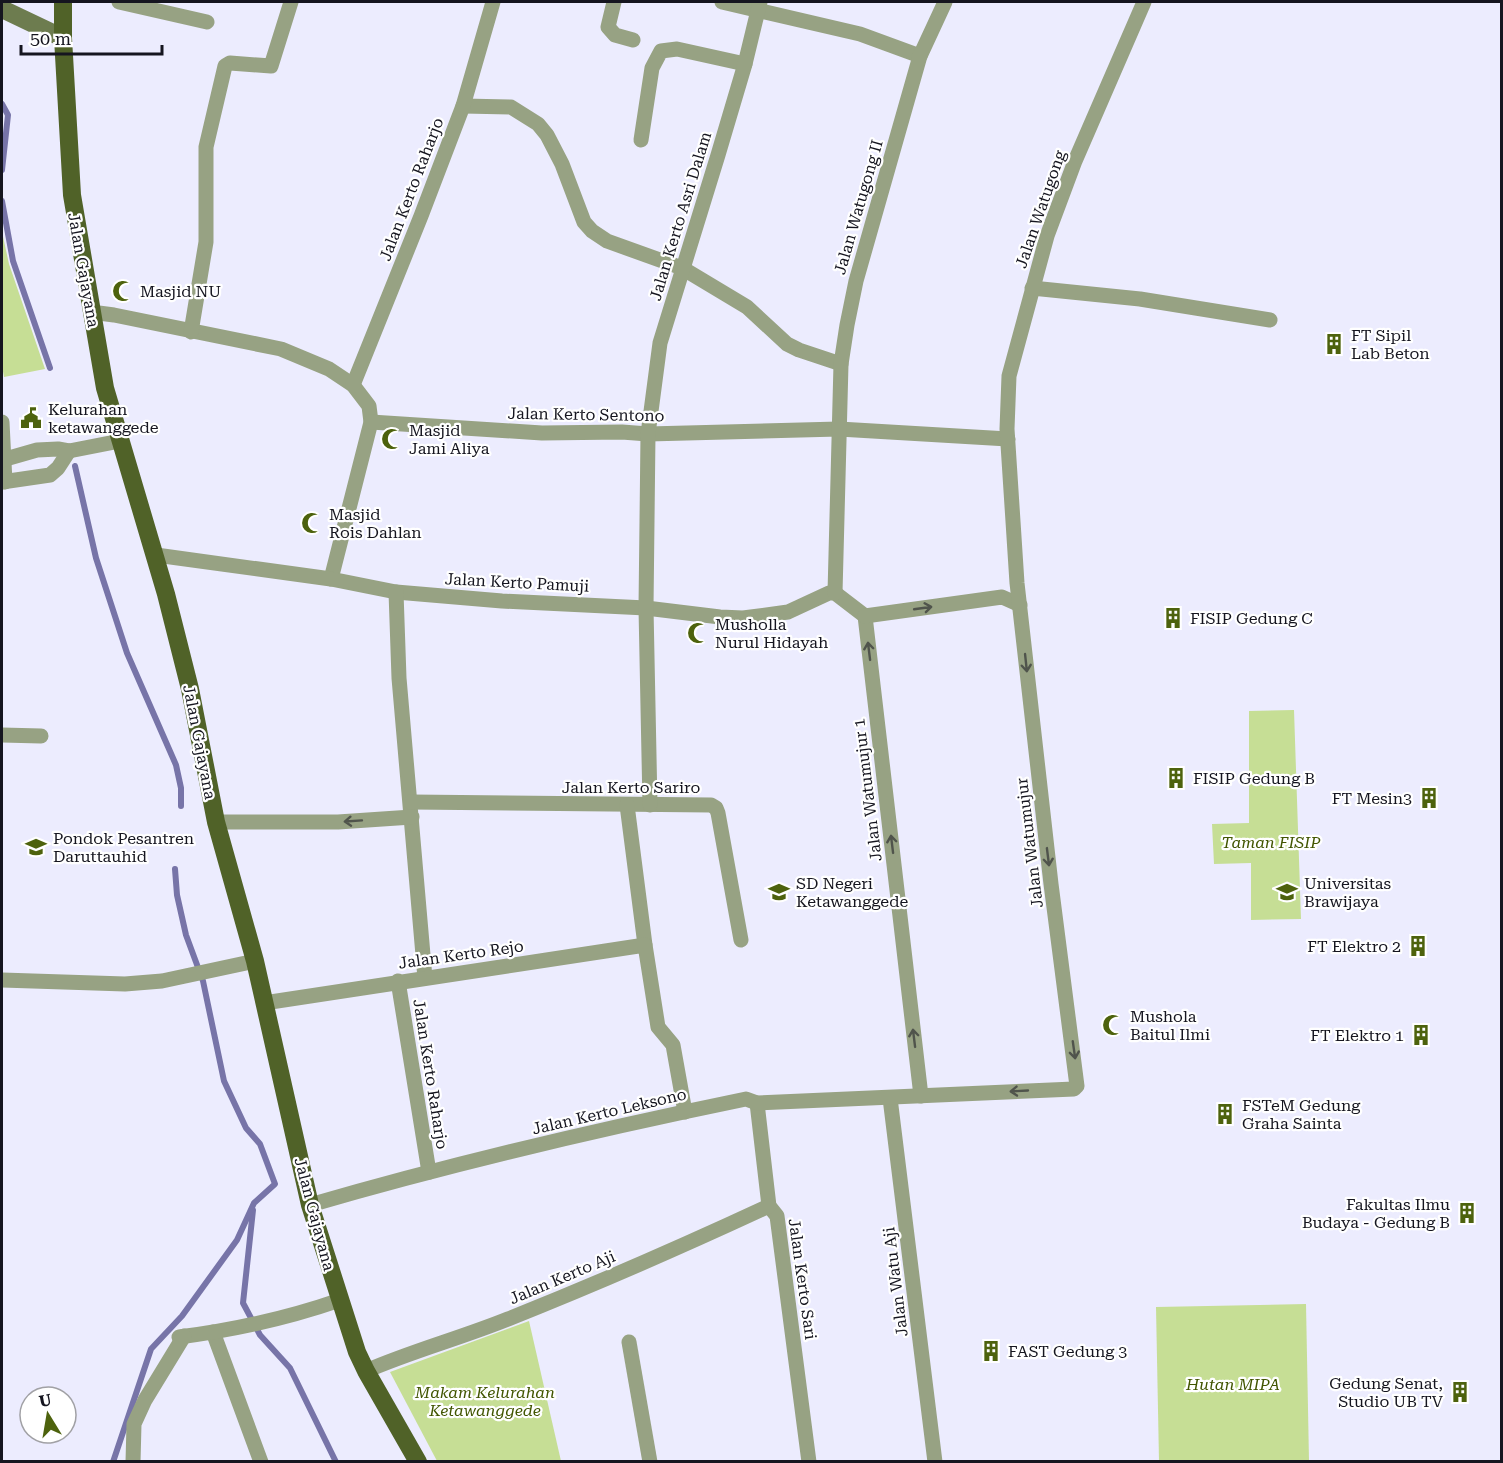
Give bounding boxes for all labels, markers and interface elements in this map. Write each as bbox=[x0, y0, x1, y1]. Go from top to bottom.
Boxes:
scale bar bbox=[21, 18, 162, 56]
text: 50 m bbox=[30, 28, 71, 49]
street label: Jalan Kerto Raharjo bbox=[375, 115, 448, 263]
street label: Jalan Kerto Asri Dalam bbox=[646, 129, 715, 303]
street label: Jalan Watugong II bbox=[830, 138, 887, 277]
street label: Jalan Watugong bbox=[1011, 147, 1070, 271]
street label: Jalan Gajayana bbox=[64, 211, 103, 329]
mosque icon: Masjid NU bbox=[111, 279, 135, 303]
place label: Masjid NU bbox=[140, 282, 221, 301]
place label: FT Sipil Lab Beton bbox=[1351, 326, 1430, 363]
building icon: FT Sipil Lab Beton bbox=[1322, 332, 1346, 356]
place label: Kelurahan ketawanggede bbox=[48, 400, 159, 437]
street label: Jalan Kerto Sentono bbox=[507, 404, 665, 425]
public building icon: Kelurahan ketawanggede bbox=[19, 406, 43, 430]
place label: Masjid Jami Aliya bbox=[409, 421, 490, 458]
mosque icon: Masjid Jami Aliya bbox=[380, 427, 404, 451]
place label: Masjid Rois Dahlan bbox=[329, 505, 422, 542]
mosque icon: Masjid Rois Dahlan bbox=[300, 511, 324, 535]
street label: Jalan Kerto Pamuji bbox=[444, 569, 590, 596]
one-way arrow bbox=[913, 602, 933, 613]
building icon: FISIP Gedung C bbox=[1161, 606, 1185, 630]
place label: FISIP Gedung C bbox=[1190, 609, 1313, 628]
place label: Musholla Nurul Hidayah bbox=[715, 615, 828, 652]
mosque icon: Musholla Nurul Hidayah bbox=[686, 621, 710, 645]
one-way arrow bbox=[864, 641, 875, 661]
one-way arrow bbox=[1021, 652, 1032, 672]
street label: Jalan Gajayana bbox=[179, 683, 220, 801]
street label: Jalan Watumujur 1 bbox=[849, 717, 886, 863]
building icon: FISIP Gedung B bbox=[1164, 766, 1188, 790]
place label: FISIP Gedung B bbox=[1193, 769, 1315, 788]
street label: Jalan Watumujur bbox=[1012, 776, 1047, 909]
street label: Jalan Kerto Sariro bbox=[562, 778, 700, 797]
building icon: FT Mesin3 bbox=[1417, 786, 1441, 810]
place label: FT Mesin3 bbox=[1332, 789, 1412, 808]
one-way arrow bbox=[344, 816, 364, 827]
place label: Pondok Pesantren Daruttauhid bbox=[53, 829, 194, 866]
park label: Taman FISIP bbox=[1221, 833, 1321, 852]
school or university icon: Pondok Pesantren Daruttauhid bbox=[24, 835, 48, 859]
one-way arrow bbox=[886, 835, 897, 855]
one-way arrow bbox=[1043, 846, 1054, 866]
place label: SD Negeri Ketawanggede bbox=[796, 874, 908, 911]
place label: Universitas Brawijaya bbox=[1304, 874, 1392, 911]
school or university icon: SD Negeri Ketawanggede bbox=[767, 880, 791, 904]
school or university icon: Universitas Brawijaya bbox=[1275, 880, 1299, 904]
building icon: FT Elektro 2 bbox=[1406, 934, 1430, 958]
street label: Jalan Kerto Rejo bbox=[397, 936, 525, 973]
place label: FT Elektro 2 bbox=[1307, 937, 1401, 956]
street label: Jalan Kerto Raharjo bbox=[409, 998, 452, 1151]
place label: Mushola Baitul Ilmi bbox=[1130, 1007, 1210, 1044]
mosque icon: Mushola Baitul Ilmi bbox=[1101, 1013, 1125, 1037]
building icon: FT Elektro 1 bbox=[1409, 1023, 1433, 1047]
place label: FT Elektro 1 bbox=[1310, 1026, 1404, 1045]
one-way arrow bbox=[908, 1029, 919, 1048]
one-way arrow bbox=[1068, 1040, 1079, 1059]
street label: Jalan Kerto Leksono bbox=[530, 1084, 688, 1139]
one-way arrow bbox=[1010, 1086, 1030, 1097]
place label: FSTeM Gedung Graha Sainta bbox=[1242, 1096, 1361, 1133]
building icon: FSTeM Gedung Graha Sainta bbox=[1213, 1102, 1237, 1126]
street label: Jalan Gajayana bbox=[290, 1155, 339, 1273]
place label: Fakultas Ilmu Budaya - Gedung B bbox=[1302, 1195, 1450, 1232]
building icon: Fakultas Ilmu Budaya - Gedung B bbox=[1455, 1201, 1479, 1225]
street label: Jalan Kerto Sari bbox=[785, 1217, 820, 1341]
street label: Jalan Watu Aji bbox=[879, 1226, 912, 1338]
street label: Jalan Kerto Aji bbox=[506, 1247, 618, 1308]
building icon: FAST Gedung 3 bbox=[979, 1339, 1003, 1363]
place label: FAST Gedung 3 bbox=[1008, 1342, 1127, 1361]
place label: Gedung Senat, Studio UB TV bbox=[1329, 1374, 1444, 1411]
park label: Hutan MIPA bbox=[1185, 1375, 1280, 1394]
building icon: Gedung Senat, Studio UB TV bbox=[1448, 1380, 1472, 1404]
park label: Makam Kelurahan Ketawanggede bbox=[414, 1383, 555, 1420]
north arrow bbox=[18, 1385, 78, 1445]
text: U bbox=[37, 1390, 53, 1411]

